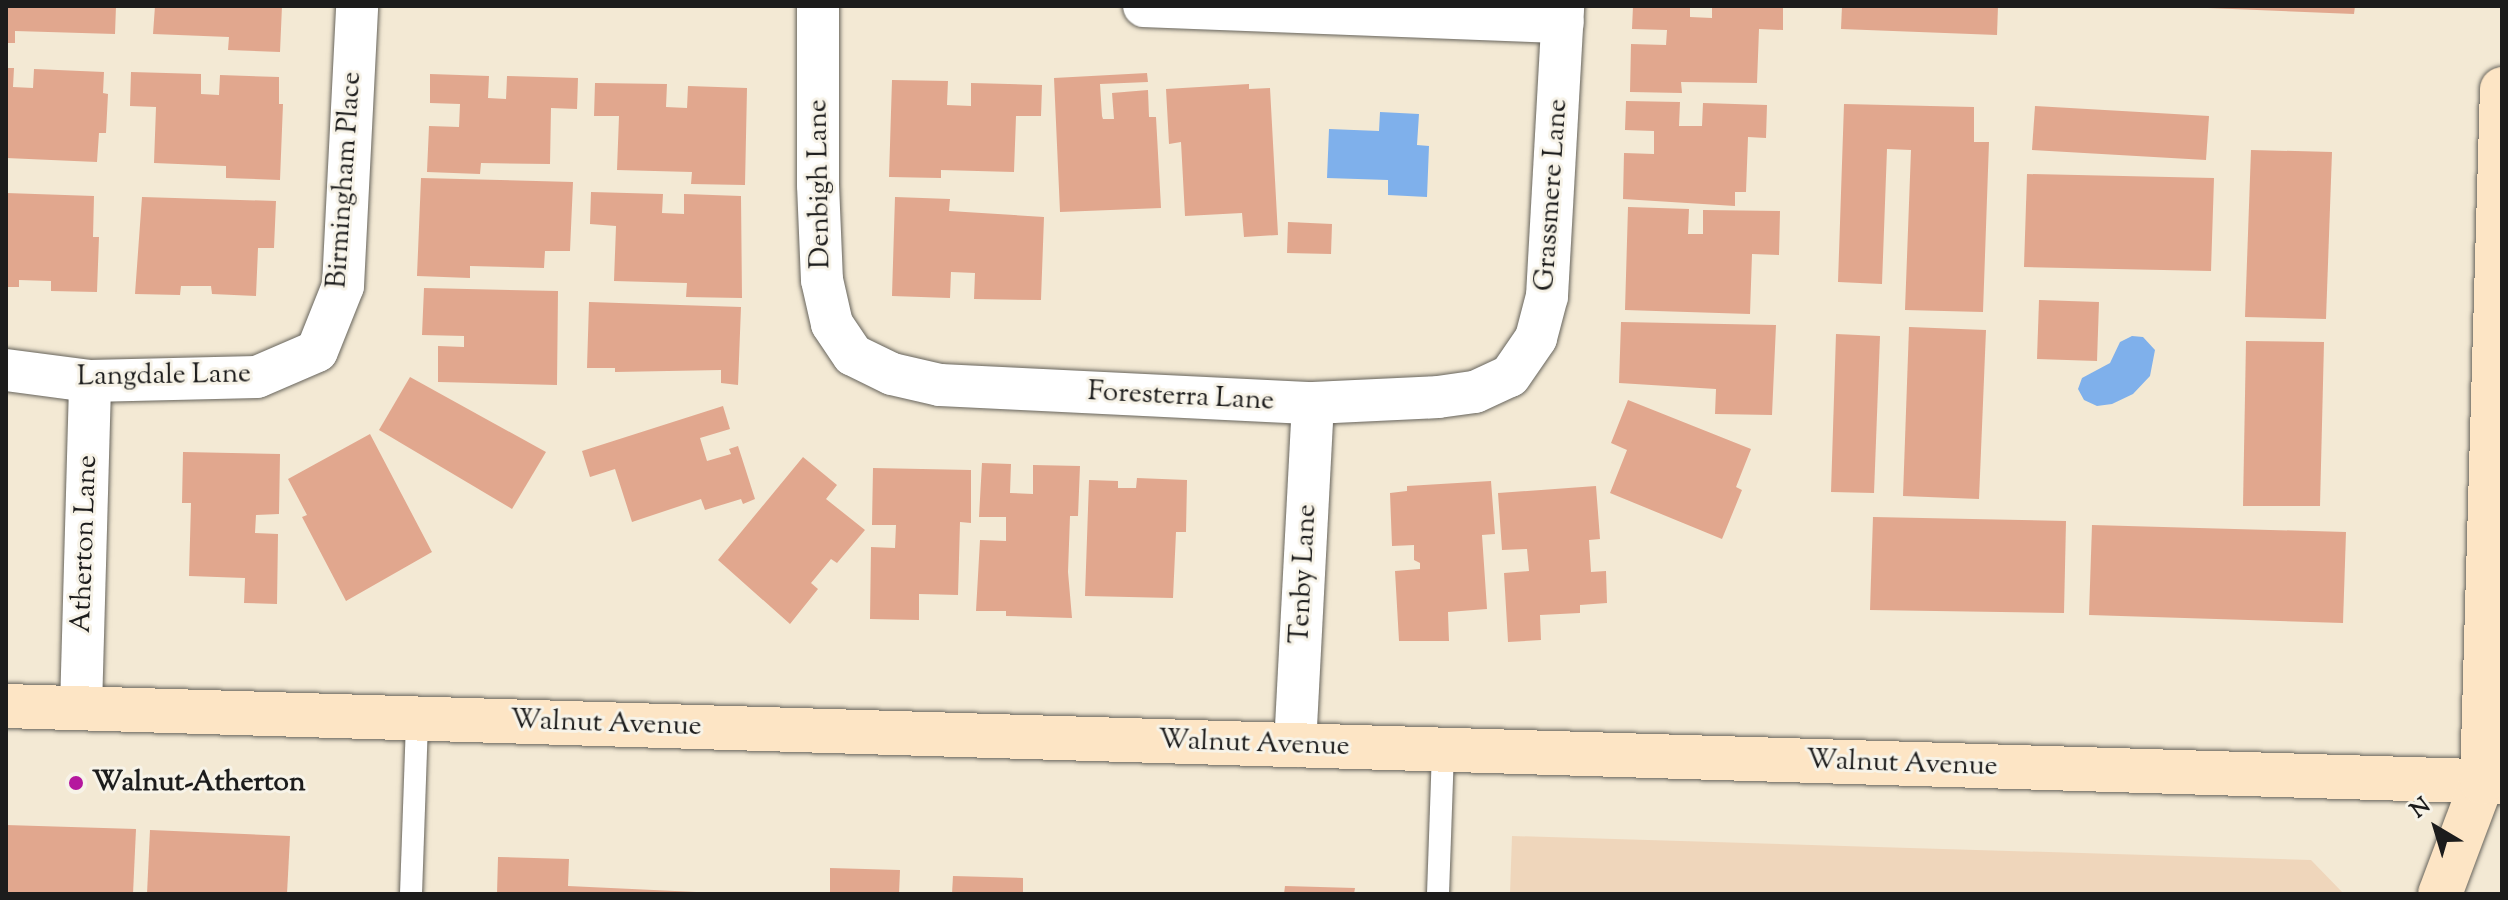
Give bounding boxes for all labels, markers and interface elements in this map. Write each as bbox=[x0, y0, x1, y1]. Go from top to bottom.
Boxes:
street label: Birmingham Place bbox=[321, 70, 369, 290]
street label: Grassmere Lane bbox=[1529, 98, 1575, 292]
street label: Denbigh Lane bbox=[802, 99, 838, 269]
street label: Langdale Lane bbox=[77, 358, 251, 394]
street label: Foresterra Lane bbox=[1087, 375, 1275, 419]
street label: Atherton Lane bbox=[65, 454, 105, 634]
street label: Tenby Lane bbox=[1284, 503, 1324, 645]
street label: Walnut Avenue bbox=[510, 704, 702, 744]
street label: Walnut Avenue bbox=[1158, 724, 1350, 764]
street label: Walnut Avenue bbox=[1806, 744, 1998, 784]
place label: Walnut-Atherton bbox=[92, 766, 305, 800]
marker: Walnut-Atherton bbox=[67, 774, 85, 792]
north arrow bbox=[2396, 788, 2476, 868]
text: N bbox=[2404, 791, 2438, 827]

